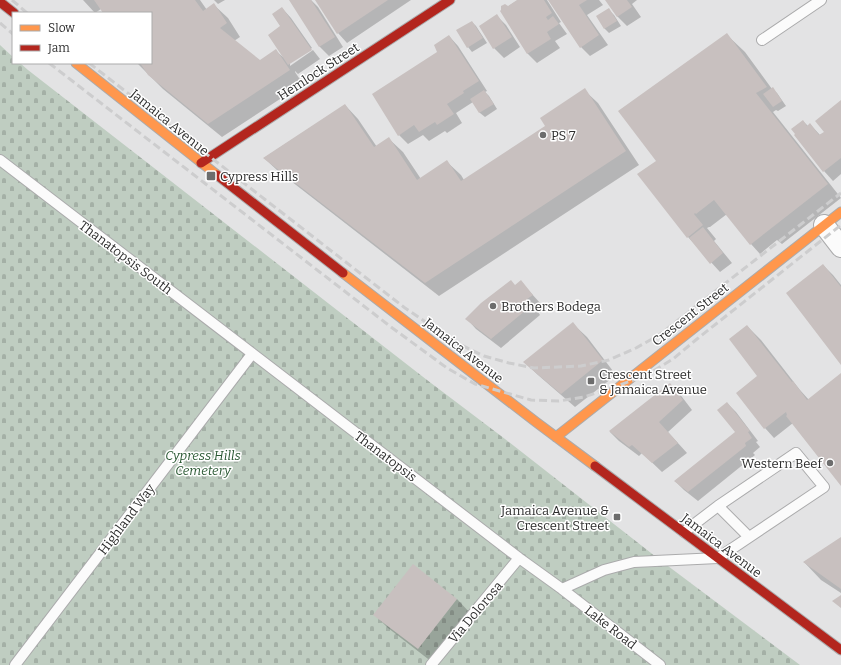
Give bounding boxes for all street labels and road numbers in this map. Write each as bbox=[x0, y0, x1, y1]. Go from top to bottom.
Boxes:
street label: Hemlock Street bbox=[275, 39, 362, 103]
street label: Jamaica Avenue bbox=[127, 86, 212, 159]
street label: Thanatopsis South bbox=[76, 218, 175, 297]
street label: Crescent Street bbox=[649, 280, 732, 349]
street label: Jamaica Avenue bbox=[420, 314, 506, 386]
street label: Thanatopsis bbox=[352, 428, 420, 485]
street label: Highland Way bbox=[95, 481, 158, 558]
street label: Jamaica Avenue bbox=[678, 510, 765, 580]
street label: Via Dolorosa bbox=[445, 578, 506, 646]
street label: Lake Road bbox=[582, 603, 640, 652]

